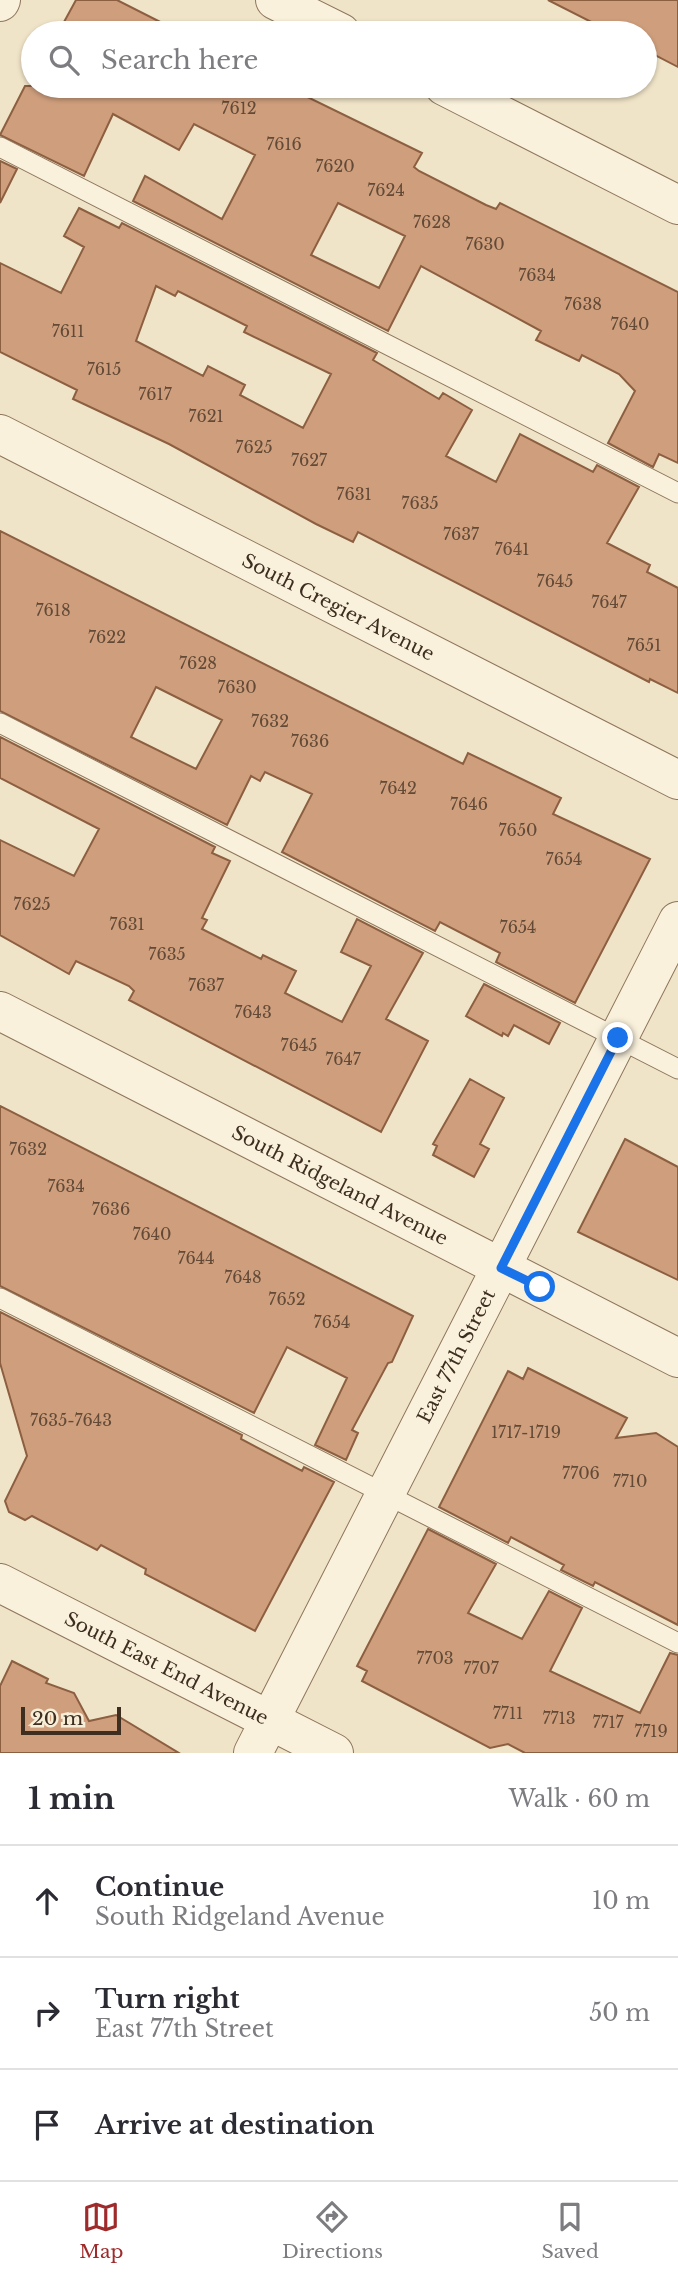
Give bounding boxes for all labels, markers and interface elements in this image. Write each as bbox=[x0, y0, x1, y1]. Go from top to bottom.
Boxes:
search box bbox=[21, 21, 657, 98]
icon: search bbox=[45, 41, 83, 79]
text: Search here bbox=[101, 44, 258, 76]
house number: 7612 bbox=[221, 98, 257, 118]
house number: 7616 bbox=[266, 134, 302, 154]
house number: 7620 bbox=[315, 156, 355, 176]
house number: 7624 bbox=[367, 180, 405, 200]
house number: 7628 bbox=[413, 212, 451, 232]
house number: 7630 bbox=[465, 234, 505, 254]
house number: 7634 bbox=[518, 265, 556, 285]
house number: 7638 bbox=[564, 294, 602, 314]
house number: 7640 bbox=[610, 314, 650, 334]
house number: 7611 bbox=[52, 321, 84, 341]
house number: 7615 bbox=[87, 359, 121, 379]
house number: 7617 bbox=[138, 384, 173, 404]
house number: 7621 bbox=[188, 406, 224, 426]
house number: 7625 bbox=[235, 437, 273, 457]
house number: 7627 bbox=[291, 450, 328, 470]
house number: 7631 bbox=[336, 484, 372, 504]
house number: 7635 bbox=[401, 493, 439, 513]
house number: 7637 bbox=[443, 524, 480, 544]
house number: 7641 bbox=[495, 539, 529, 559]
street label: South Cregier Avenue bbox=[238, 549, 438, 666]
house number: 7645 bbox=[537, 571, 573, 591]
house number: 7647 bbox=[591, 592, 628, 612]
house number: 7618 bbox=[35, 600, 71, 620]
house number: 7622 bbox=[88, 627, 126, 647]
house number: 7651 bbox=[627, 635, 661, 655]
house number: 7628 bbox=[179, 653, 217, 673]
house number: 7630 bbox=[217, 677, 257, 697]
house number: 7632 bbox=[251, 711, 289, 731]
house number: 7636 bbox=[291, 731, 329, 751]
house number: 7642 bbox=[379, 778, 417, 798]
house number: 7646 bbox=[450, 794, 488, 814]
house number: 7650 bbox=[499, 820, 537, 840]
house number: 7654 bbox=[546, 849, 582, 869]
house number: 7625 bbox=[13, 894, 51, 914]
house number: 7631 bbox=[109, 914, 145, 934]
house number: 7654 bbox=[500, 917, 536, 937]
house number: 7635 bbox=[148, 944, 186, 964]
house number: 7637 bbox=[188, 975, 225, 995]
house number: 7643 bbox=[234, 1002, 272, 1022]
route end bbox=[602, 1022, 633, 1053]
house number: 7645 bbox=[281, 1035, 317, 1055]
house number: 7647 bbox=[325, 1049, 362, 1069]
street label: South Ridgeland Avenue bbox=[228, 1121, 452, 1250]
house number: 7632 bbox=[9, 1139, 47, 1159]
house number: 7634 bbox=[47, 1176, 85, 1196]
house number: 7636 bbox=[92, 1199, 130, 1219]
house number: 7640 bbox=[132, 1224, 172, 1244]
house number: 7644 bbox=[177, 1248, 215, 1268]
house number: 7648 bbox=[224, 1267, 262, 1287]
route start bbox=[524, 1271, 555, 1302]
street label: East 77th Street bbox=[413, 1284, 501, 1427]
house number: 7652 bbox=[268, 1289, 306, 1309]
house number: 7654 bbox=[314, 1312, 350, 1332]
house number: 7635-7643 bbox=[30, 1410, 112, 1430]
house number: 1717-1719 bbox=[491, 1422, 561, 1442]
house number: 7706 bbox=[562, 1463, 600, 1483]
house number: 7710 bbox=[613, 1471, 647, 1491]
street label: South East End Avenue bbox=[61, 1607, 272, 1730]
house number: 7703 bbox=[416, 1648, 454, 1668]
house number: 7707 bbox=[463, 1658, 500, 1678]
house number: 7711 bbox=[493, 1703, 523, 1723]
scale bar bbox=[21, 1704, 121, 1736]
text: 20 m bbox=[32, 1707, 83, 1730]
house number: 7713 bbox=[542, 1708, 576, 1728]
house number: 7717 bbox=[592, 1712, 625, 1732]
house number: 7719 bbox=[634, 1721, 668, 1741]
text: 1 min bbox=[28, 1780, 115, 1817]
text: Walk · 60 m bbox=[509, 1785, 650, 1813]
text: Continue bbox=[95, 1871, 224, 1903]
icon: ahead bbox=[28, 1882, 66, 1920]
text: 10 m bbox=[592, 1887, 650, 1915]
text: South Ridgeland Avenue bbox=[95, 1903, 385, 1931]
text: Turn right bbox=[95, 1983, 240, 2015]
icon: right bbox=[28, 1994, 66, 2032]
text: 50 m bbox=[589, 1999, 650, 2027]
text: East 77th Street bbox=[95, 2015, 274, 2043]
icon: arrive bbox=[28, 2106, 66, 2144]
text: Arrive at destination bbox=[95, 2109, 375, 2141]
tab: Map bbox=[79, 2198, 123, 2263]
tab: Directions bbox=[282, 2198, 383, 2263]
tab: Saved bbox=[541, 2198, 599, 2263]

